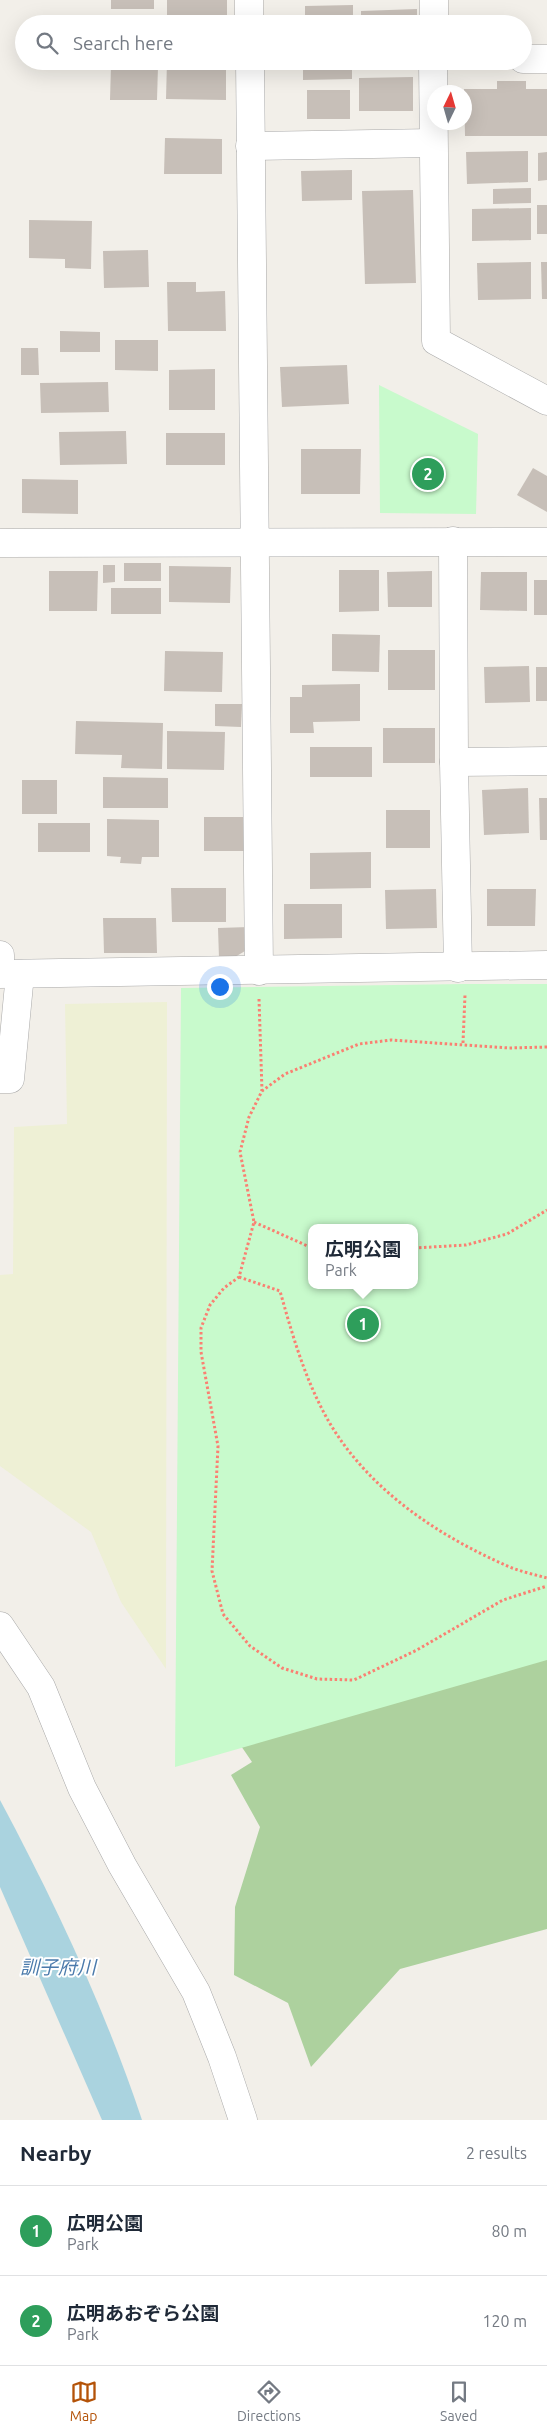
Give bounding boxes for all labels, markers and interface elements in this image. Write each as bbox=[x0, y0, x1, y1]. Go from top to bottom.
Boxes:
search box bbox=[15, 15, 532, 70]
icon: search bbox=[33, 29, 61, 57]
text: Search here bbox=[73, 32, 173, 54]
north arrow bbox=[427, 85, 472, 130]
pin: 2 bbox=[412, 455, 444, 493]
your location bbox=[207, 974, 233, 1000]
popup bbox=[308, 1224, 418, 1289]
text: 広明公園 bbox=[325, 1238, 401, 1260]
text: Park bbox=[325, 1261, 357, 1279]
pin: 1 bbox=[347, 1305, 379, 1343]
water label: 訓子府川 bbox=[20, 1956, 98, 1978]
text: Nearby bbox=[20, 2141, 91, 2165]
text: 2 results bbox=[466, 2144, 527, 2162]
text: 広明公園 bbox=[67, 2212, 143, 2234]
text: 1 bbox=[31, 2222, 41, 2240]
text: 80 m bbox=[491, 2222, 527, 2240]
text: Park bbox=[67, 2235, 99, 2253]
text: 広明あおぞら公園 bbox=[67, 2302, 219, 2324]
text: 2 bbox=[31, 2312, 41, 2330]
text: 120 m bbox=[482, 2312, 527, 2330]
text: Park bbox=[67, 2325, 99, 2343]
tab: Map bbox=[70, 2378, 98, 2424]
tab: Directions bbox=[237, 2378, 301, 2424]
tab: Saved bbox=[440, 2378, 477, 2424]

